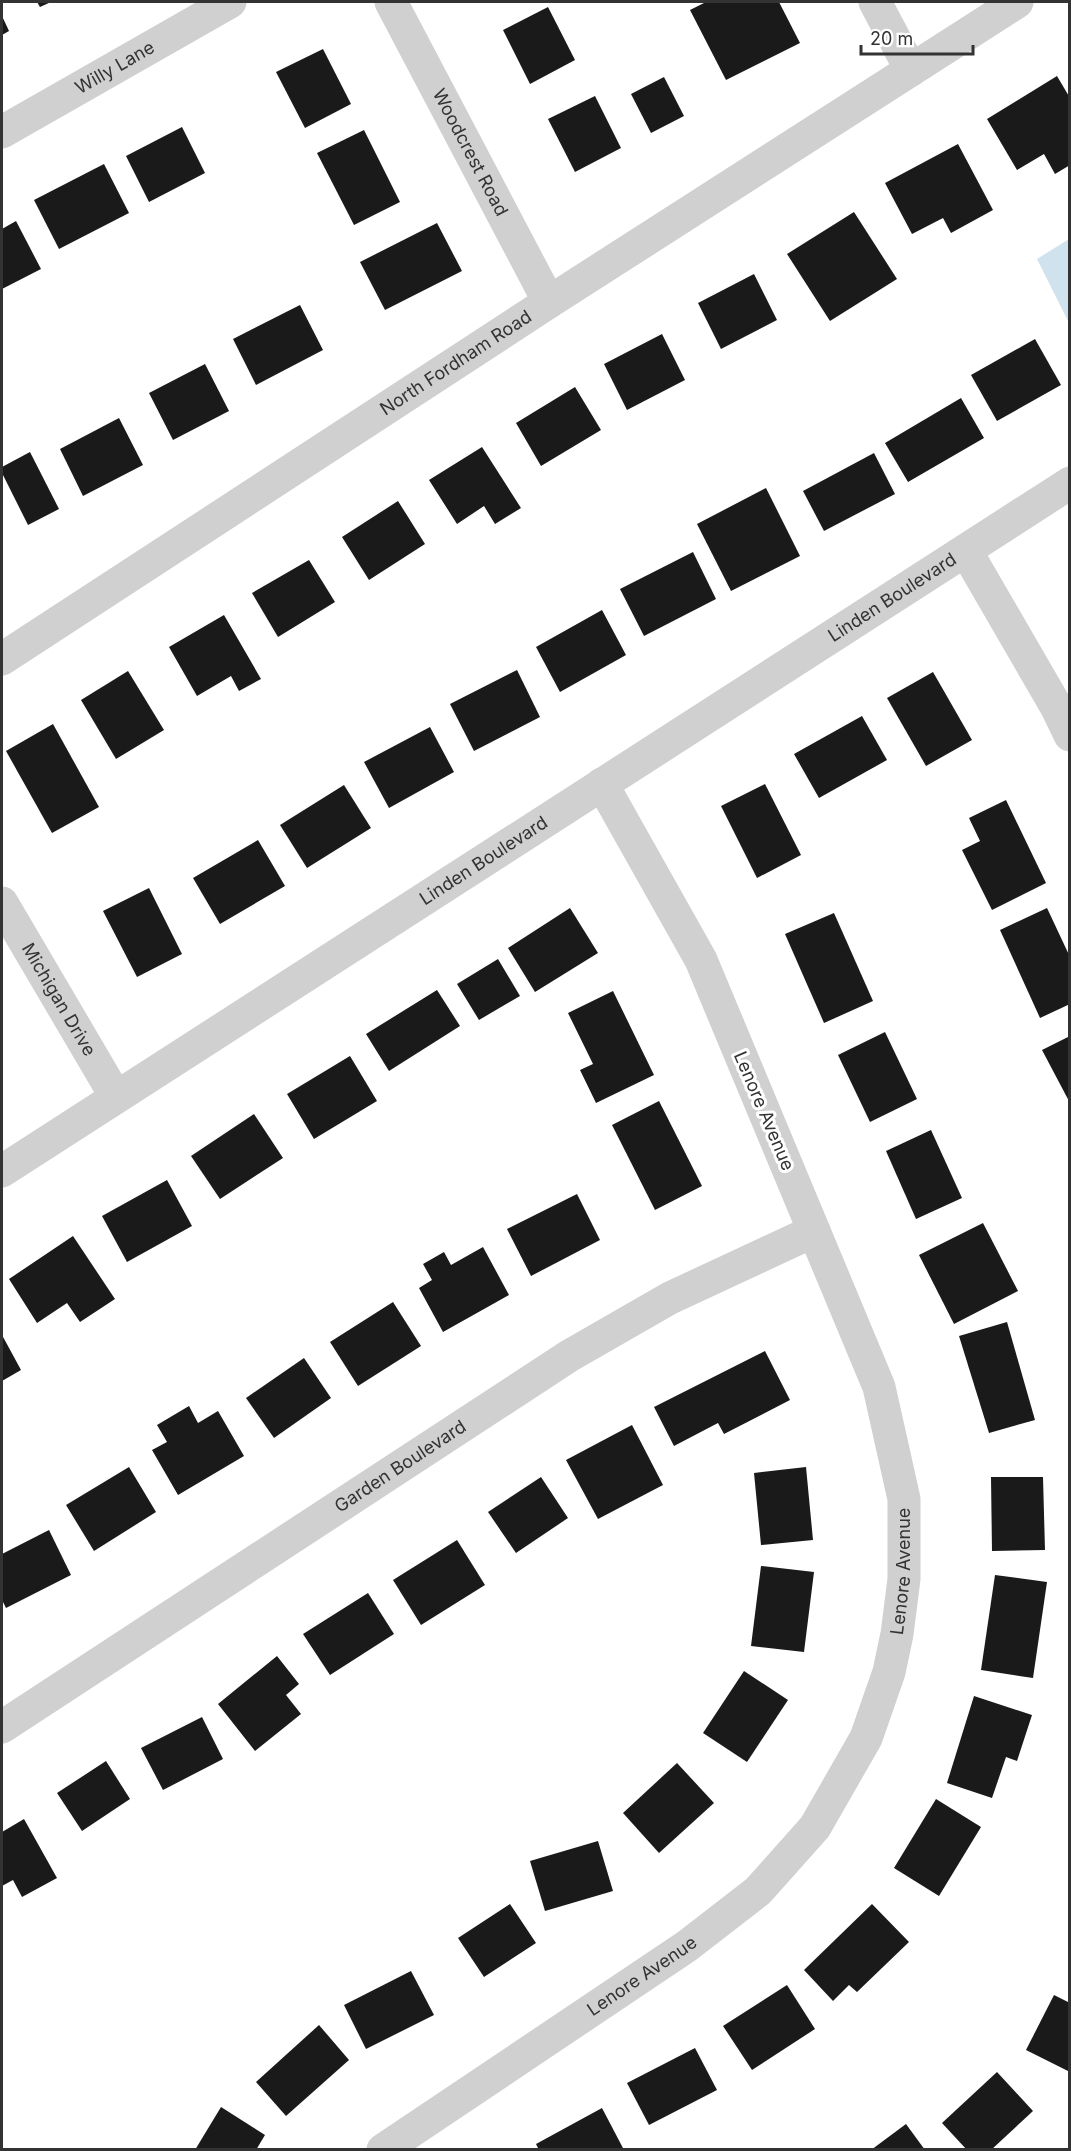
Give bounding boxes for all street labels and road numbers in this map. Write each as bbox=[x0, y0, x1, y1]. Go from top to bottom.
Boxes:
street label: Willy Lane bbox=[71, 36, 158, 98]
street label: Woodcrest Road bbox=[429, 85, 513, 219]
street label: North Fordham Road bbox=[376, 305, 535, 419]
street label: Linden Boulevard bbox=[824, 548, 960, 646]
street label: Linden Boulevard bbox=[416, 811, 551, 909]
street label: Michigan Drive bbox=[18, 939, 101, 1060]
street label: Lenore Avenue bbox=[730, 1048, 799, 1174]
street label: Garden Boulevard bbox=[330, 1415, 470, 1517]
street label: Lenore Avenue bbox=[886, 1508, 914, 1636]
street label: Lenore Avenue bbox=[583, 1931, 701, 2020]

